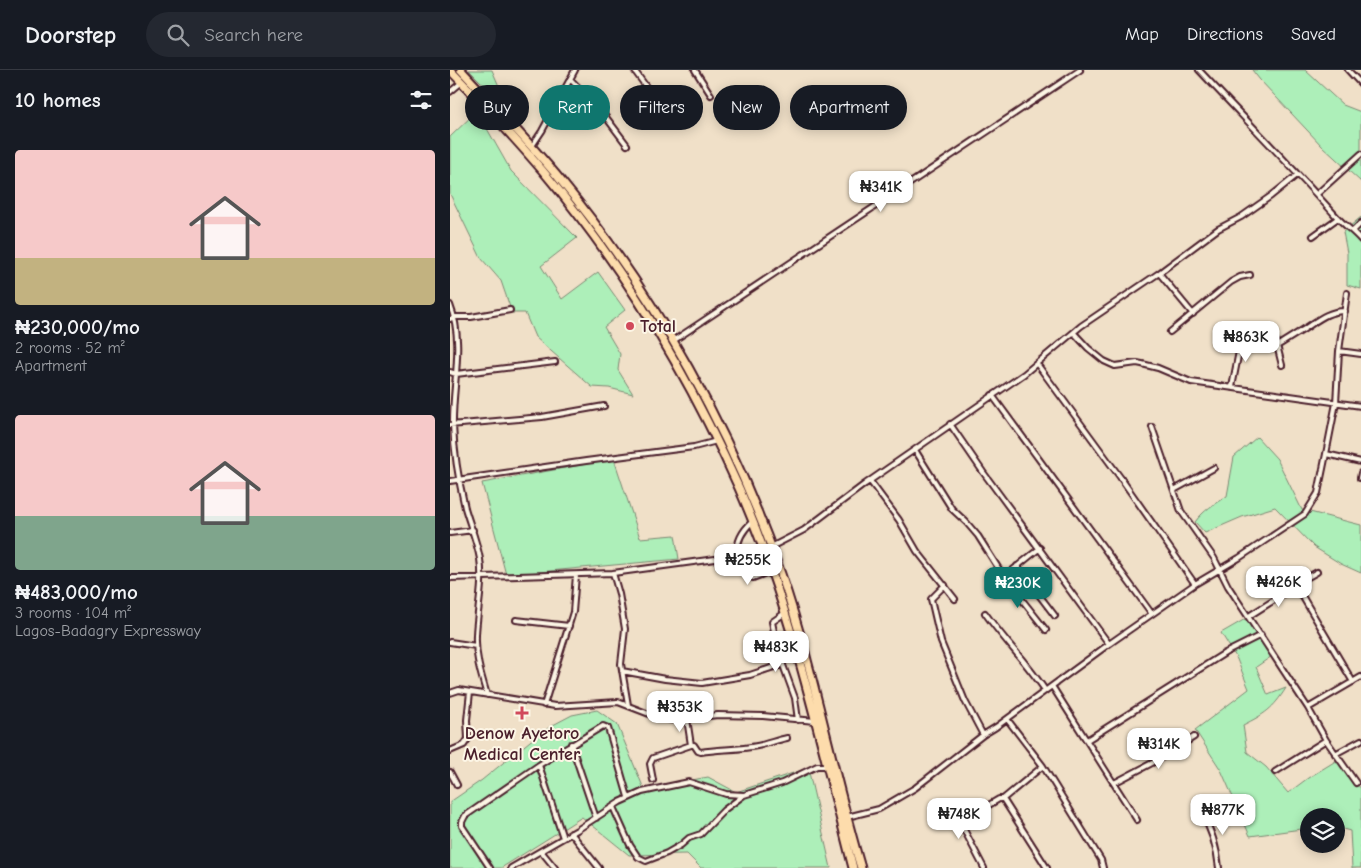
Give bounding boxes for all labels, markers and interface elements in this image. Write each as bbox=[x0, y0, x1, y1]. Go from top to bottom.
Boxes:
search box bbox=[146, 12, 496, 57]
text: Doorstep bbox=[25, 21, 116, 49]
icon: search bbox=[164, 21, 192, 49]
text: Search here bbox=[204, 24, 303, 46]
text: Map bbox=[1125, 24, 1159, 45]
text: Directions bbox=[1187, 24, 1263, 45]
text: Saved bbox=[1291, 24, 1336, 45]
chip: Buy bbox=[465, 85, 529, 130]
chip: Rent bbox=[539, 85, 610, 130]
chip: Filters bbox=[620, 85, 703, 130]
chip: New bbox=[713, 85, 780, 130]
chip: Apartment bbox=[790, 85, 907, 130]
icon: filters bbox=[407, 86, 435, 114]
text: 10 homes bbox=[15, 88, 101, 112]
pin: ₦341K bbox=[846, 170, 916, 213]
text: ₦341K bbox=[860, 178, 902, 196]
icon: home bbox=[180, 183, 270, 273]
text: ₦230,000/mo bbox=[15, 315, 140, 339]
place label: Total bbox=[640, 316, 676, 337]
marker: Total bbox=[624, 320, 636, 332]
pin: ₦863K bbox=[1211, 320, 1281, 363]
text: ₦863K bbox=[1223, 328, 1269, 346]
text: 2 rooms · 52 m² bbox=[15, 339, 125, 357]
text: Apartment bbox=[15, 357, 87, 375]
icon: home bbox=[180, 448, 270, 538]
pin: ₦255K bbox=[713, 544, 783, 586]
text: ₦255K bbox=[725, 551, 771, 569]
pin: ₦230K bbox=[983, 566, 1053, 609]
pin: ₦426K bbox=[1244, 566, 1314, 608]
text: ₦426K bbox=[1257, 573, 1301, 591]
text: ₦230K bbox=[995, 574, 1041, 592]
text: ₦483,000/mo bbox=[15, 580, 138, 604]
text: 3 rooms · 104 m² bbox=[15, 604, 131, 622]
text: Lagos-Badagry Expressway bbox=[15, 622, 201, 640]
pin: ₦483K bbox=[741, 630, 811, 673]
text: ₦483K bbox=[754, 638, 798, 656]
pin: ₦353K bbox=[645, 690, 715, 733]
text: ₦353K bbox=[658, 698, 702, 716]
marker: Denow Ayetoro Medical Center bbox=[515, 706, 529, 720]
place label: Denow Ayetoro Medical Center bbox=[464, 723, 581, 765]
pin: ₦314K bbox=[1124, 728, 1194, 770]
text: ₦314K bbox=[1138, 735, 1180, 753]
pin: ₦877K bbox=[1188, 794, 1258, 836]
pin: ₦748K bbox=[924, 798, 994, 840]
text: ₦877K bbox=[1201, 801, 1245, 819]
text: ₦748K bbox=[938, 805, 980, 823]
map controls bbox=[1300, 808, 1345, 853]
button: layers bbox=[1300, 808, 1345, 853]

